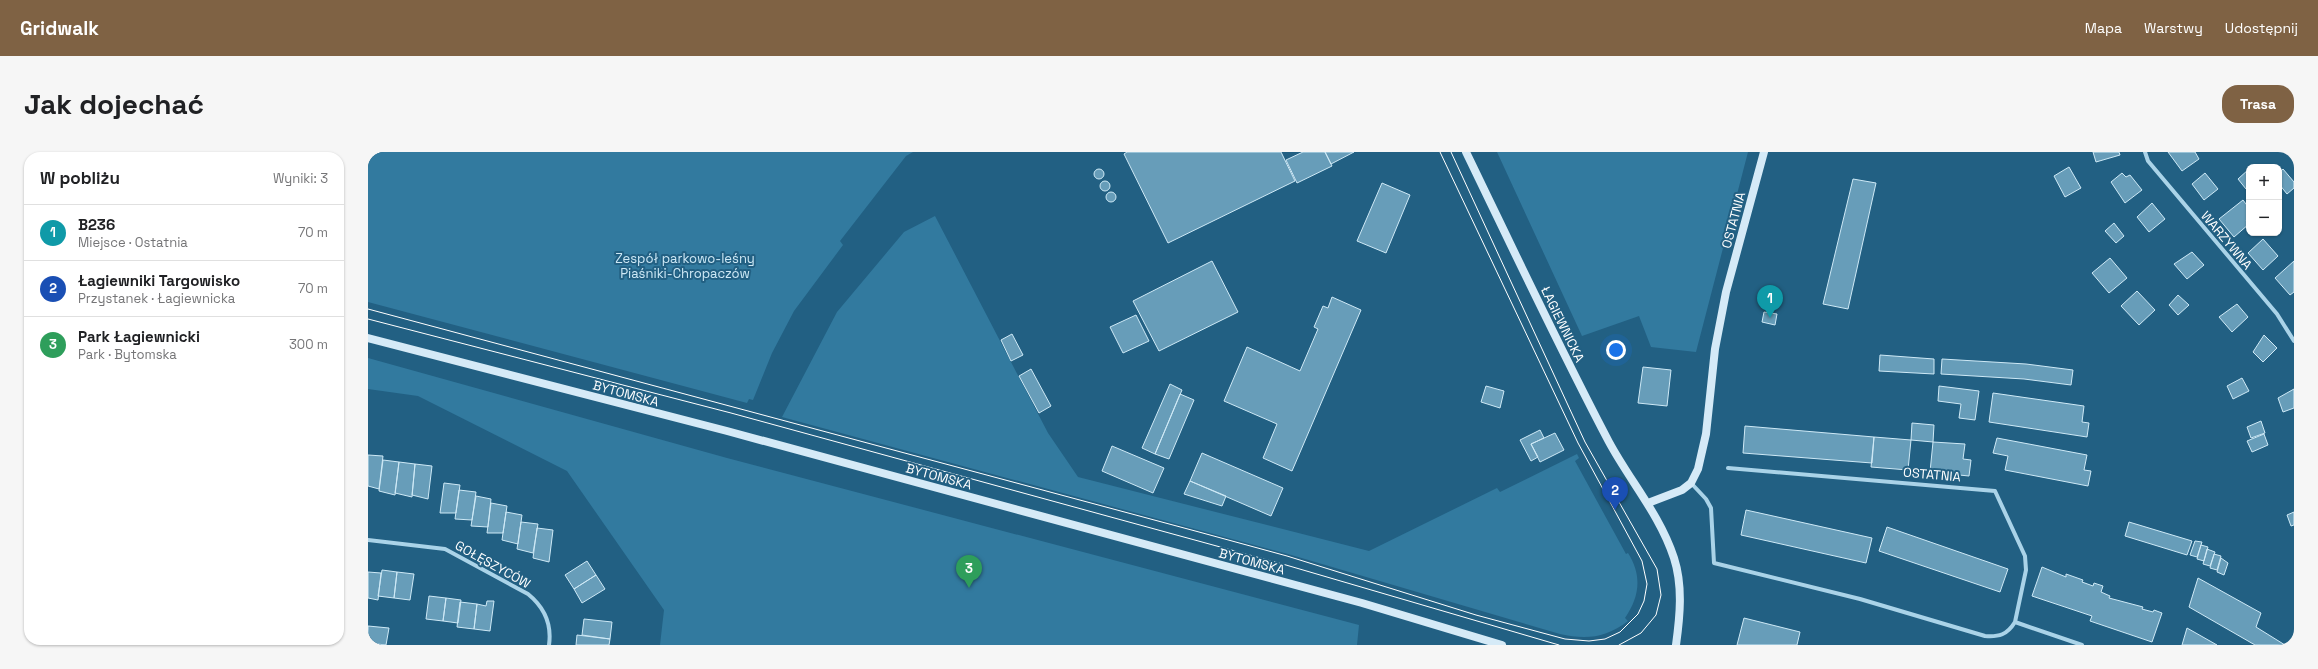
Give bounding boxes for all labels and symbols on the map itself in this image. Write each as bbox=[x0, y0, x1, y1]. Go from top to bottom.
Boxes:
street label: OSTATNIA bbox=[1718, 190, 1749, 250]
street label: WARZYWNA bbox=[2197, 208, 2256, 273]
park label: Zespół parkowo-leśny Piaśniki-Chropaczów bbox=[615, 250, 755, 282]
street label: ŁAGIEWNICKA bbox=[1537, 283, 1588, 365]
pin: 1 bbox=[1757, 285, 1783, 318]
your location bbox=[1606, 340, 1626, 360]
street label: BYTOMSKA bbox=[591, 377, 661, 410]
street label: BYTOMSKA bbox=[904, 460, 974, 493]
street label: OSTATNIA bbox=[1902, 464, 1961, 485]
pin: 2 bbox=[1602, 477, 1628, 510]
street label: GOŁĘSZYCÓW bbox=[452, 537, 533, 592]
street label: BYTOMSKA bbox=[1217, 545, 1287, 578]
pin: 3 bbox=[956, 555, 982, 588]

